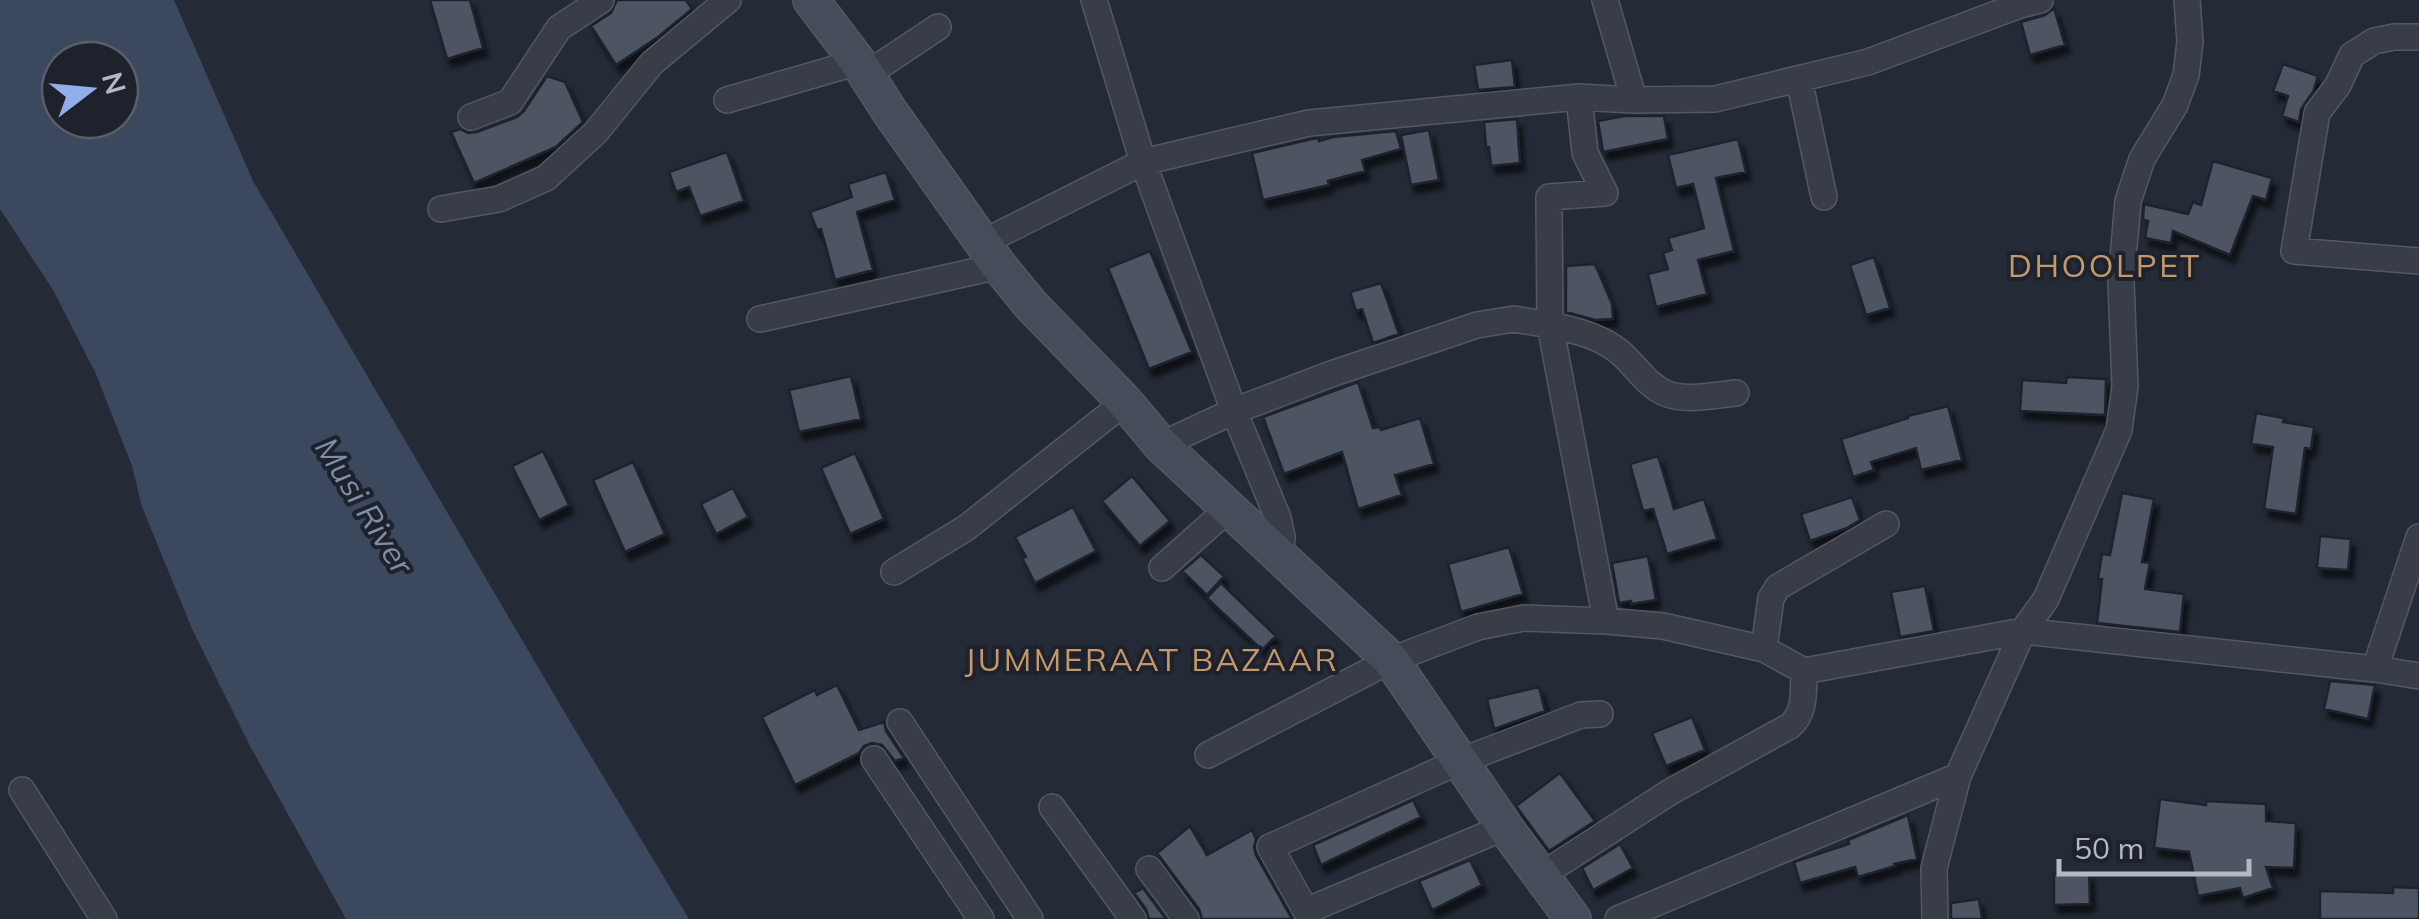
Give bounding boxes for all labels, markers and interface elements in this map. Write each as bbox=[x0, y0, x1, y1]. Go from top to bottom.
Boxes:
north arrow bbox=[40, 40, 140, 140]
text: N bbox=[95, 68, 134, 98]
district label: DHOOLPET bbox=[2008, 245, 2202, 285]
water label: Musi River bbox=[307, 430, 423, 582]
district label: JUMMERAAT BAZAAR bbox=[965, 639, 1339, 679]
scale bar bbox=[2059, 814, 2249, 876]
text: 50 m bbox=[2074, 829, 2144, 867]

